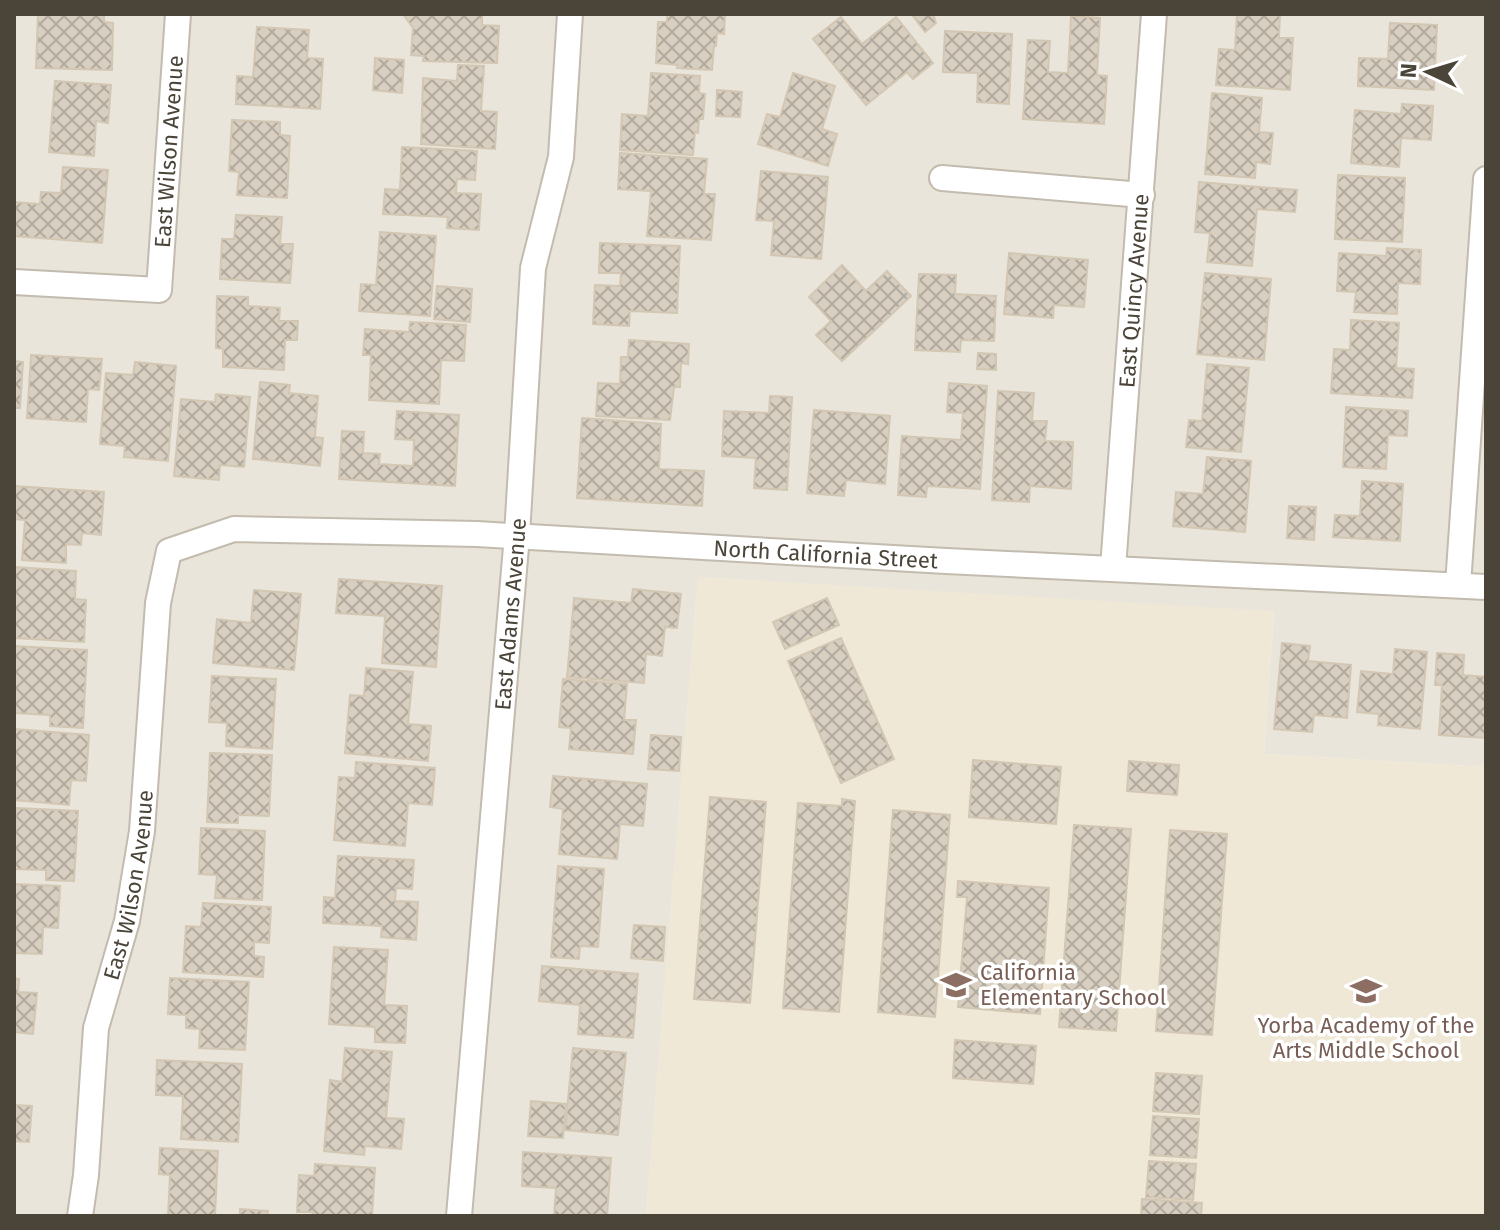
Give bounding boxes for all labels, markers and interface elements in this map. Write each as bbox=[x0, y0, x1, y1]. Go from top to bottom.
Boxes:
north arrow bbox=[1388, 32, 1468, 112]
street label: East Wilson Avenue bbox=[149, 54, 189, 249]
text: N bbox=[1395, 62, 1423, 79]
street label: East Quincy Avenue bbox=[1113, 193, 1155, 389]
street label: East Adams Avenue bbox=[489, 517, 532, 712]
street label: North California Street bbox=[713, 535, 939, 575]
street label: East Wilson Avenue bbox=[98, 789, 159, 983]
place label: California Elementary School bbox=[980, 959, 1166, 1011]
school or university icon: California Elementary School bbox=[939, 968, 973, 1002]
school or university icon: Yorba Academy of the Arts Middle School bbox=[1349, 974, 1383, 1008]
place label: Yorba Academy of the Arts Middle School bbox=[1257, 1012, 1475, 1064]

